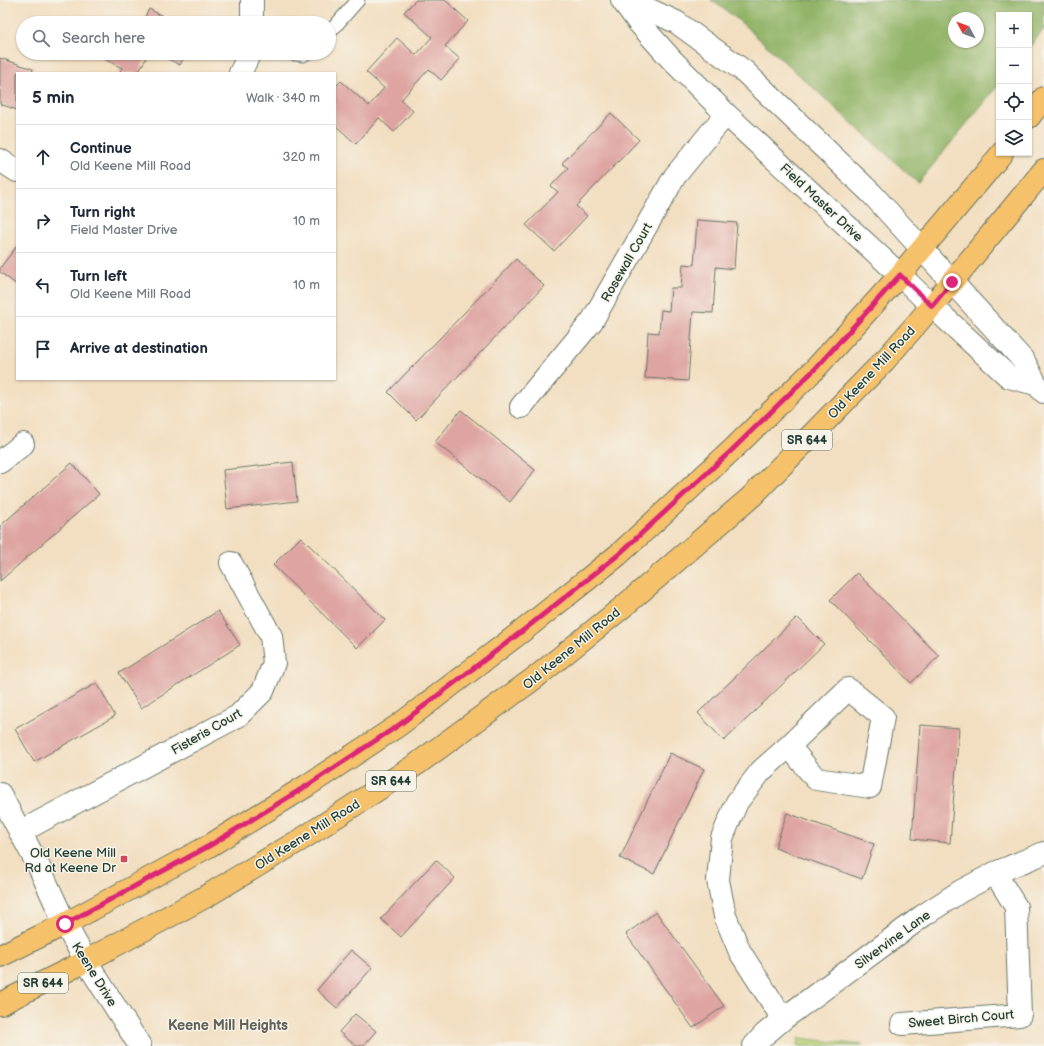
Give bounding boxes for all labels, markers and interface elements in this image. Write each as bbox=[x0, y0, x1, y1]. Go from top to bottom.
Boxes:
north arrow bbox=[948, 12, 984, 48]
map controls bbox=[996, 12, 1032, 156]
button: + bbox=[996, 12, 1032, 48]
search box bbox=[16, 16, 336, 60]
icon: search bbox=[30, 27, 52, 49]
text: Search here bbox=[62, 29, 145, 48]
button: − bbox=[996, 48, 1032, 84]
button: locate bbox=[996, 84, 1032, 120]
text: 5 min bbox=[32, 88, 75, 108]
text: Walk · 340 m bbox=[246, 90, 320, 106]
button: layers bbox=[996, 120, 1032, 156]
text: Continue bbox=[70, 139, 132, 158]
icon: ahead bbox=[32, 146, 54, 168]
text: 320 m bbox=[282, 149, 320, 165]
text: Old Keene Mill Road bbox=[70, 158, 191, 174]
street label: Field Master Drive bbox=[777, 160, 866, 245]
text: Turn right bbox=[70, 203, 135, 222]
icon: right bbox=[32, 210, 54, 232]
text: 10 m bbox=[293, 213, 320, 229]
street label: Rosewall Court bbox=[598, 220, 656, 305]
text: Field Master Drive bbox=[70, 222, 177, 238]
text: Turn left bbox=[70, 267, 127, 286]
route end bbox=[943, 273, 961, 291]
icon: left bbox=[32, 274, 54, 296]
text: 10 m bbox=[293, 277, 320, 293]
text: Old Keene Mill Road bbox=[70, 286, 191, 302]
street label: Old Keene Mill Road bbox=[825, 323, 919, 422]
icon: arrive bbox=[32, 338, 54, 360]
text: Arrive at destination bbox=[70, 339, 208, 358]
road number: SR 644 bbox=[782, 430, 832, 450]
street label: Old Keene Mill Road bbox=[520, 605, 624, 693]
street label: Fisteris Court bbox=[168, 705, 245, 758]
road number: SR 644 bbox=[366, 771, 416, 791]
street label: Old Keene Mill Road bbox=[252, 796, 363, 874]
place label: Old Keene Mill Rd at Keene Dr bbox=[25, 845, 116, 876]
marker: Old Keene Mill Rd at Keene Dr bbox=[119, 854, 129, 864]
street label: Silvervine Lane bbox=[852, 907, 934, 973]
route start bbox=[56, 915, 74, 933]
street label: Keene Drive bbox=[68, 939, 120, 1010]
road number: SR 644 bbox=[18, 973, 68, 993]
street label: Sweet Birch Court bbox=[908, 1006, 1015, 1032]
district label: Keene Mill Heights bbox=[168, 1017, 288, 1034]

